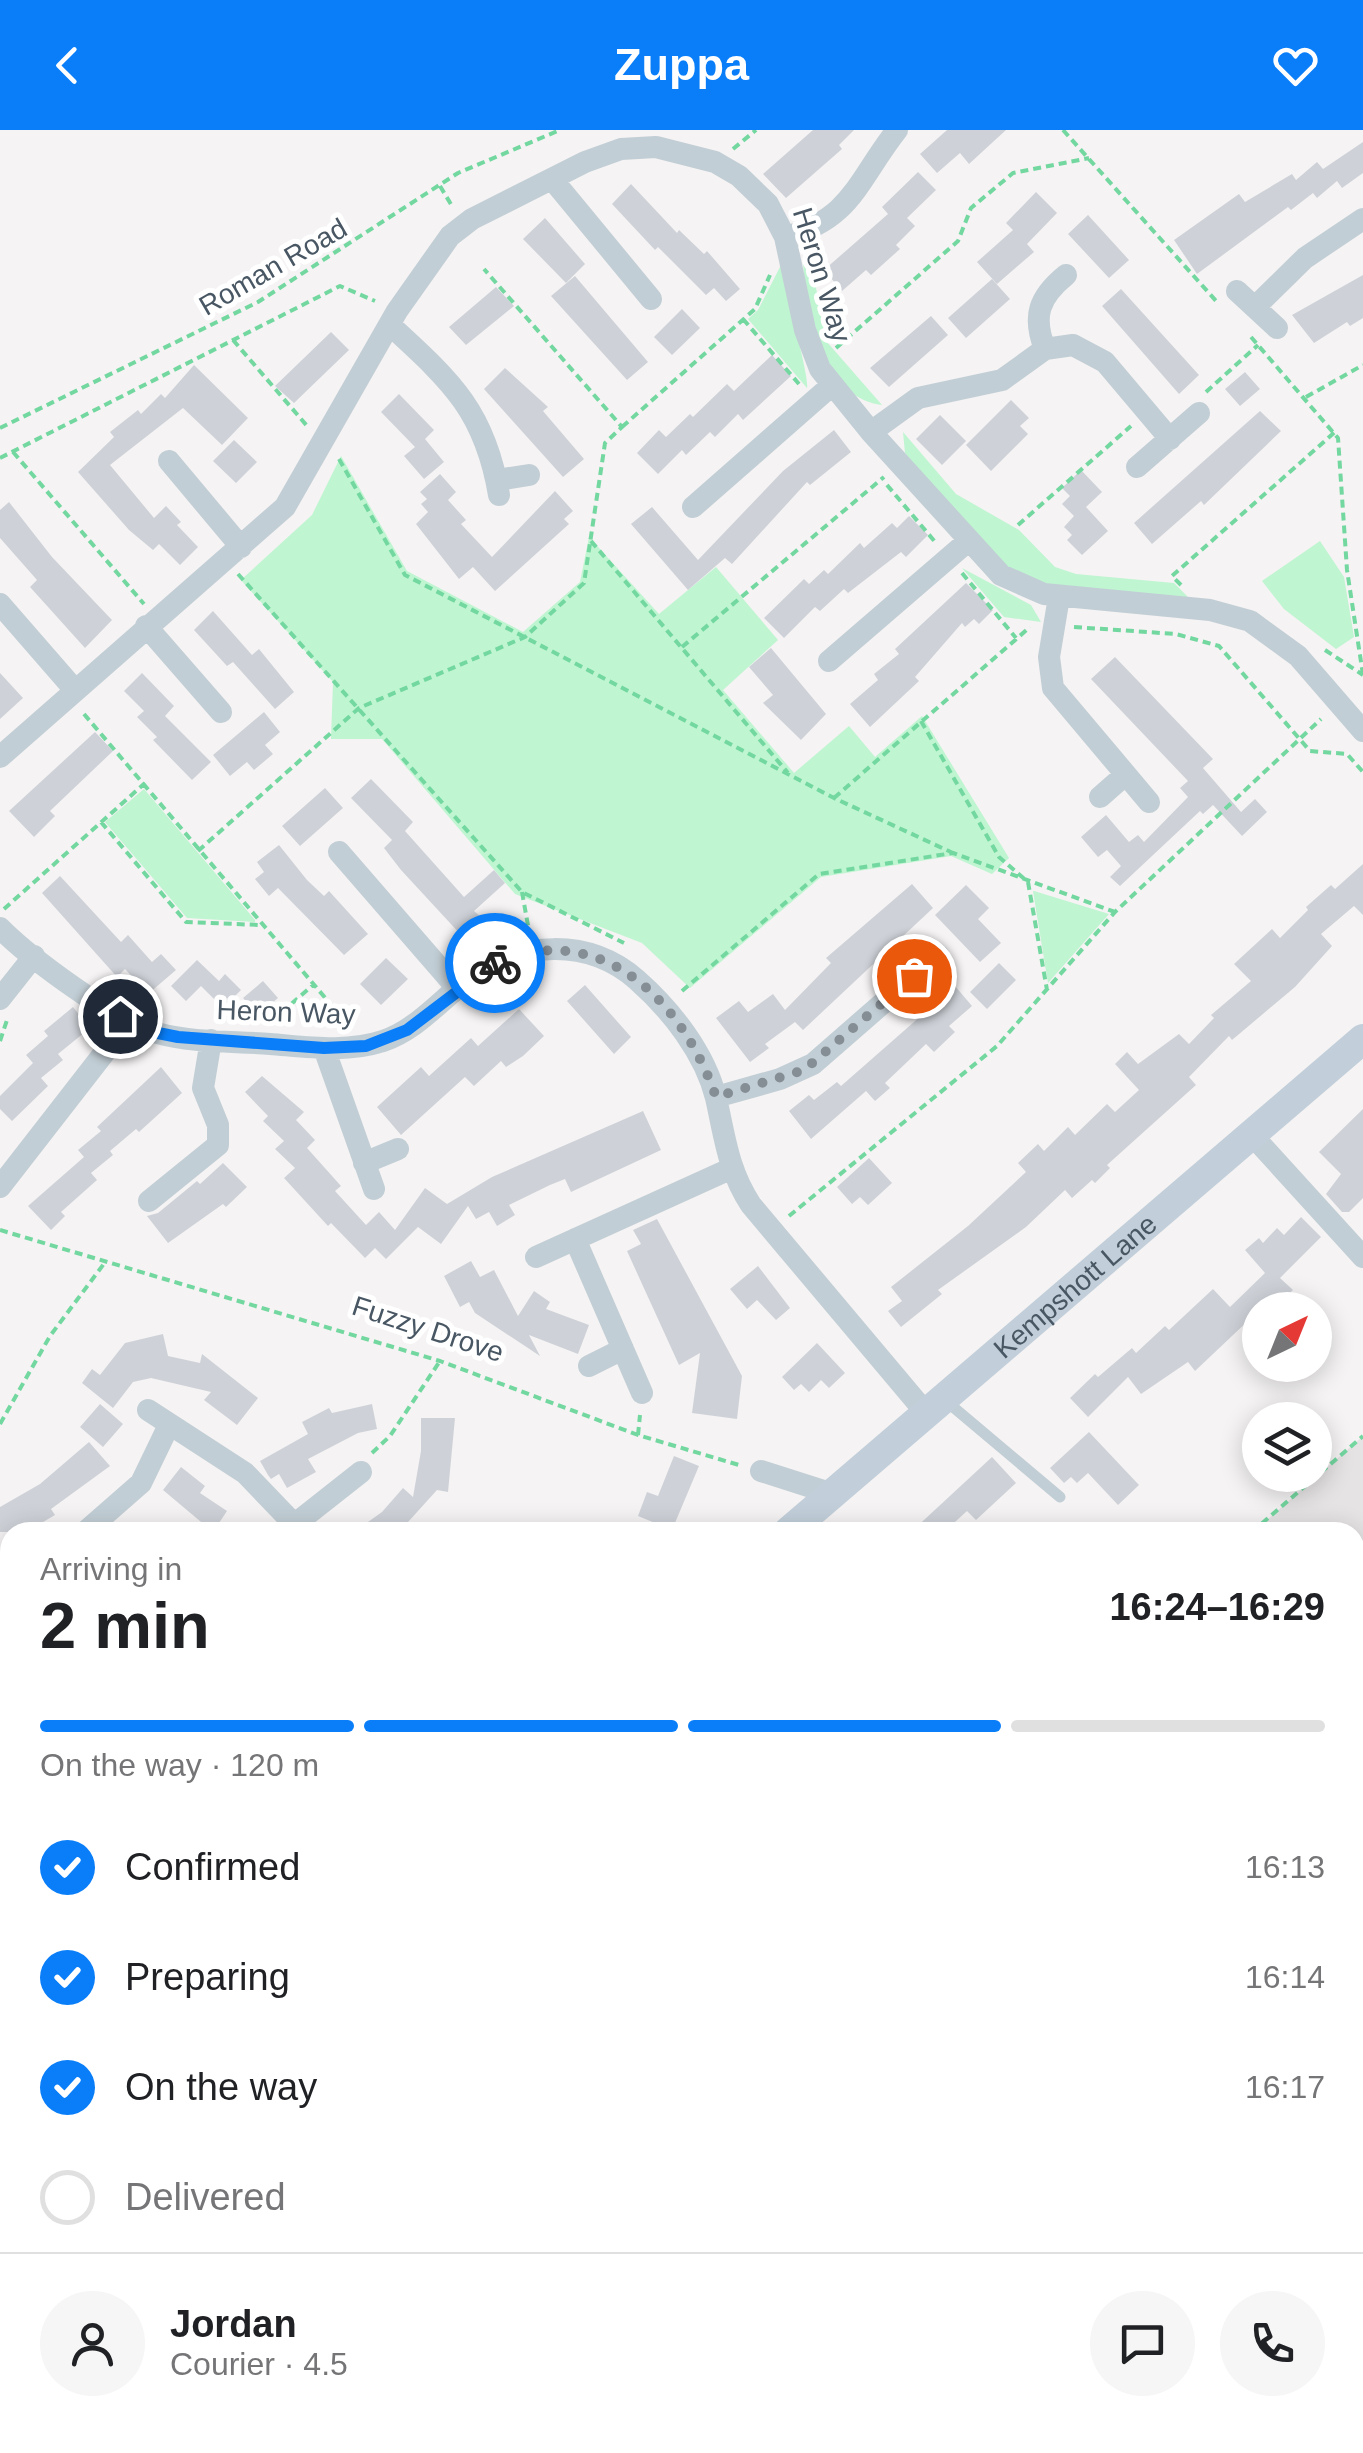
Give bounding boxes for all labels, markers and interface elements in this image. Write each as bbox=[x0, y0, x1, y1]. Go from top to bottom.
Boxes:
icon: back bbox=[40, 38, 95, 93]
icon: heart bbox=[1268, 38, 1323, 93]
text: Zuppa bbox=[614, 39, 749, 90]
street label: Heron Way bbox=[787, 204, 857, 346]
street label: Roman Road bbox=[194, 212, 352, 322]
courier bbox=[445, 913, 545, 1013]
pin bbox=[872, 934, 957, 1019]
icon: bike bbox=[468, 936, 523, 991]
icon: bag bbox=[887, 949, 942, 1004]
pin bbox=[78, 974, 163, 1059]
icon: home bbox=[93, 989, 148, 1044]
street label: Heron Way bbox=[216, 994, 356, 1030]
street label: Kempshott Lane bbox=[987, 1208, 1162, 1364]
street label: Fuzzy Drove bbox=[348, 1290, 508, 1368]
north arrow bbox=[1242, 1292, 1332, 1382]
map controls bbox=[1242, 1292, 1332, 1492]
button: layers bbox=[1242, 1402, 1332, 1492]
text: Arriving in bbox=[40, 1551, 182, 1587]
text: 16:24–16:29 bbox=[1109, 1586, 1325, 1628]
text: 2 min bbox=[40, 1589, 210, 1662]
text: On the way · 120 m bbox=[40, 1747, 319, 1783]
icon: check bbox=[40, 1840, 95, 1895]
text: Confirmed bbox=[125, 1846, 300, 1888]
text: 16:13 bbox=[1245, 1849, 1325, 1885]
icon: check bbox=[40, 1950, 95, 2005]
text: Preparing bbox=[125, 1956, 290, 1998]
text: 16:14 bbox=[1245, 1959, 1325, 1995]
icon: check bbox=[40, 2060, 95, 2115]
text: On the way bbox=[125, 2066, 317, 2108]
text: 16:17 bbox=[1245, 2069, 1325, 2105]
text: Delivered bbox=[125, 2176, 286, 2218]
button: person bbox=[40, 2291, 145, 2396]
button: chat bbox=[1090, 2291, 1195, 2396]
button: phone bbox=[1220, 2291, 1325, 2396]
text: Jordan bbox=[170, 2303, 297, 2345]
text: Courier · 4.5 bbox=[170, 2346, 348, 2382]

